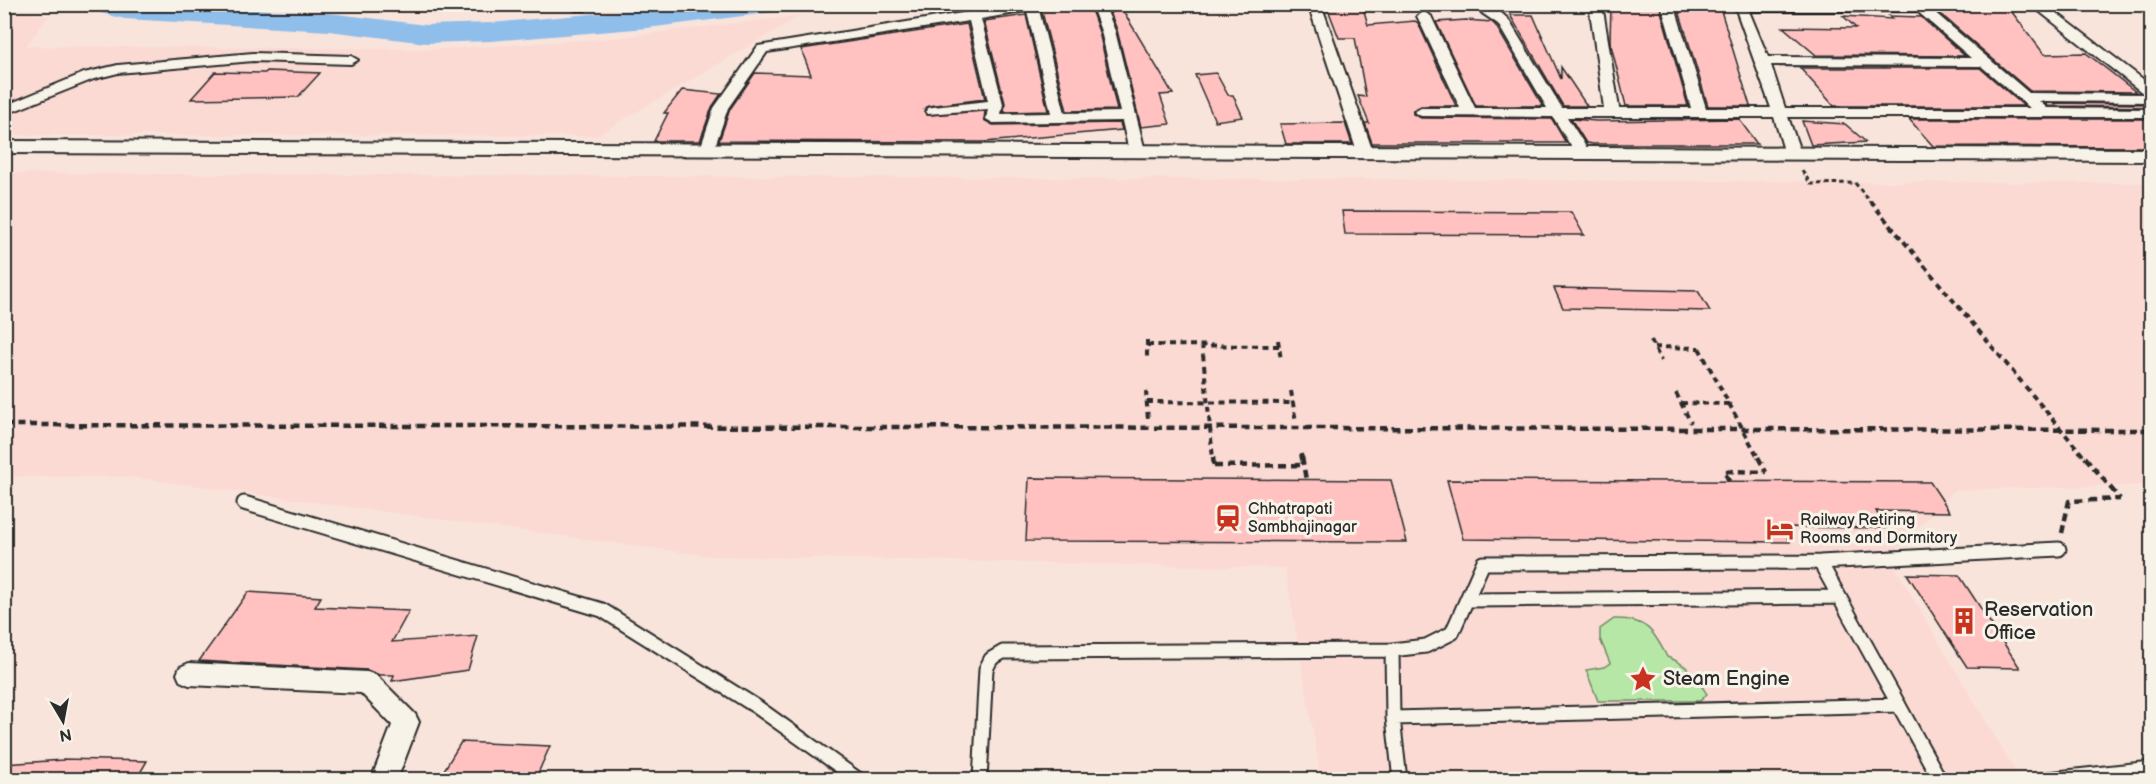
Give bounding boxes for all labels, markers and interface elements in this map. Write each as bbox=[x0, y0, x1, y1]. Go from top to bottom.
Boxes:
place label: Chhatrapati Sambhajinagar bbox=[1248, 500, 1357, 537]
station icon: Chhatrapati Sambhajinagar bbox=[1213, 503, 1243, 533]
place label: Railway Retiring Rooms and Dormitory bbox=[1800, 511, 1958, 548]
hotel icon: Railway Retiring Rooms and Dormitory bbox=[1765, 514, 1795, 544]
place label: Reservation Office bbox=[1984, 598, 2093, 645]
building icon: Reservation Office bbox=[1949, 606, 1979, 636]
place icon: Steam Engine bbox=[1628, 664, 1658, 694]
place label: Steam Engine bbox=[1663, 667, 1790, 691]
north arrow bbox=[33, 691, 93, 751]
text: N bbox=[58, 724, 73, 745]

